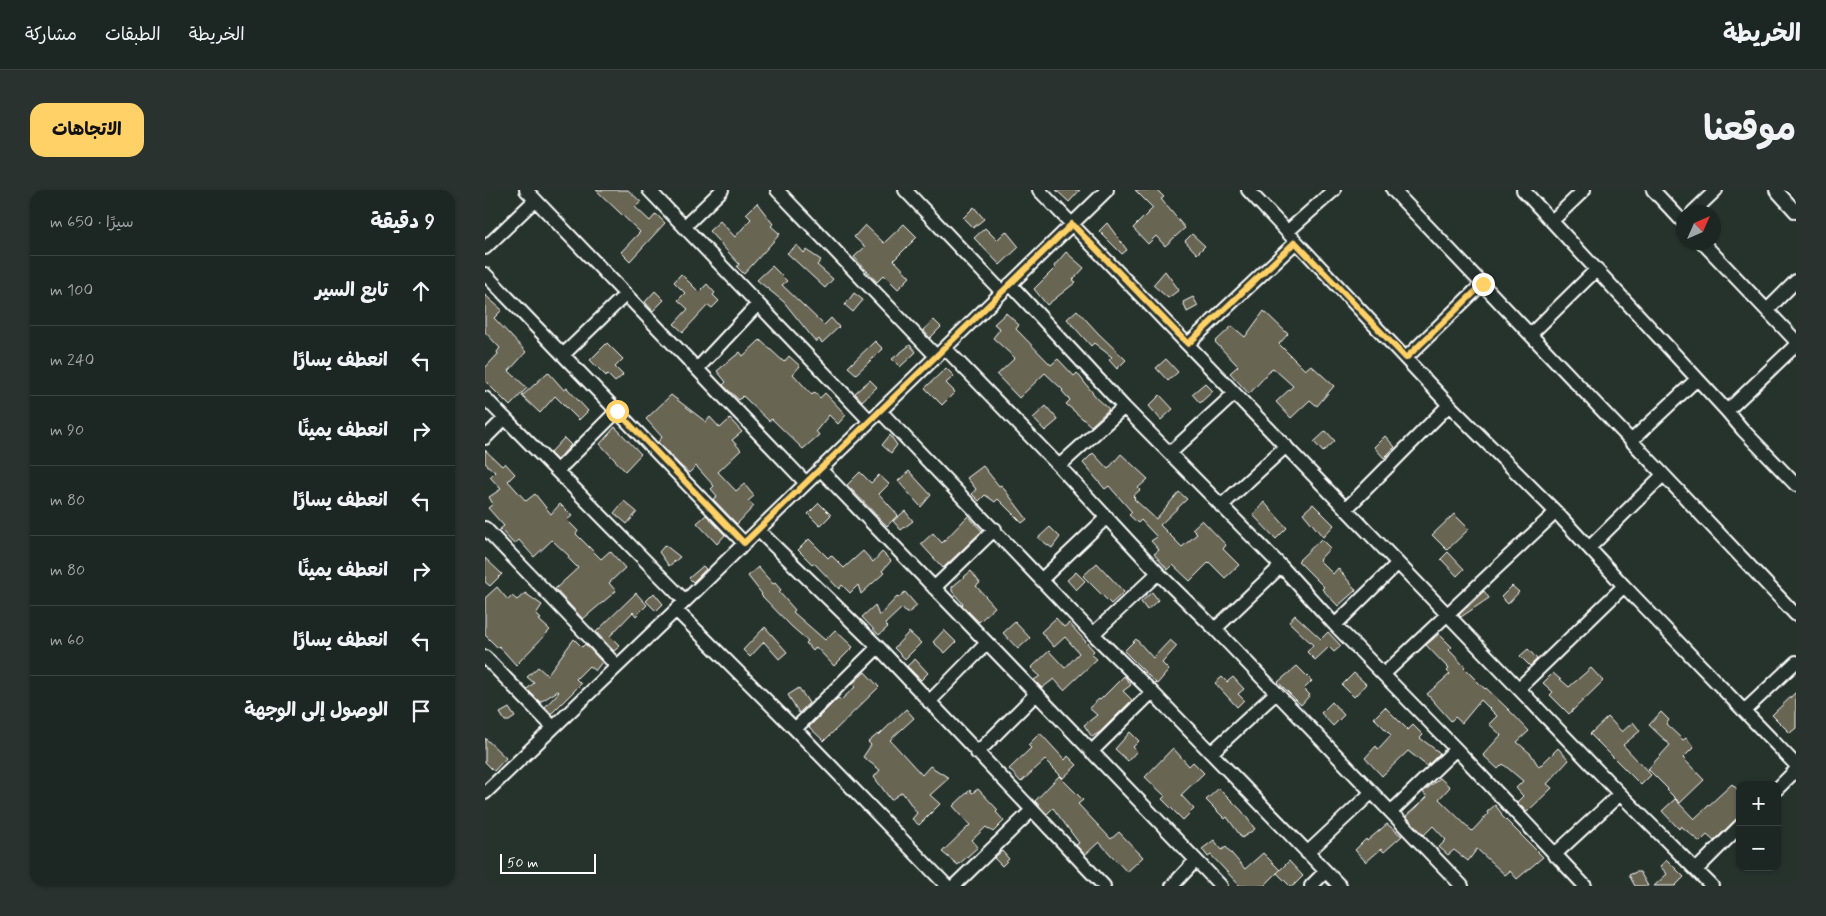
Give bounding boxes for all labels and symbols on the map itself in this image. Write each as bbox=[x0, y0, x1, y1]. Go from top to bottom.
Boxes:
north arrow bbox=[1676, 205, 1721, 250]
route end bbox=[1472, 273, 1495, 296]
route start bbox=[606, 400, 629, 423]
scale bar bbox=[500, 851, 596, 874]

